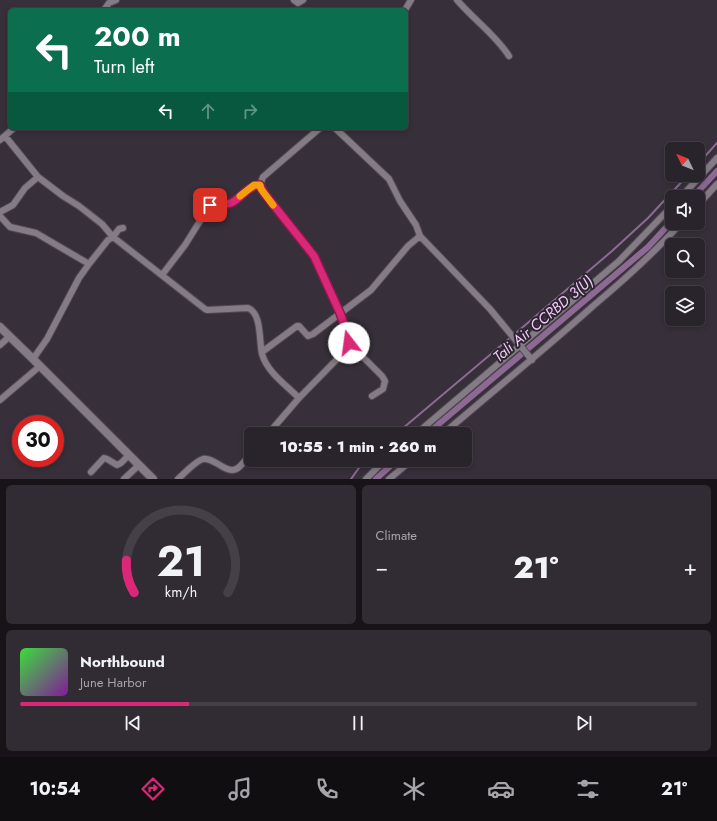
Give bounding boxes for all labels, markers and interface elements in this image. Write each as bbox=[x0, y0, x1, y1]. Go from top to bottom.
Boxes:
text: 200 m bbox=[94, 16, 181, 57]
icon: left bbox=[28, 24, 80, 76]
text: Turn left bbox=[94, 54, 154, 80]
icon: left bbox=[155, 100, 177, 122]
icon: ahead bbox=[197, 100, 219, 122]
icon: right bbox=[239, 100, 261, 122]
north arrow bbox=[665, 142, 705, 182]
map controls bbox=[665, 142, 705, 326]
pin bbox=[193, 188, 227, 222]
button: sound bbox=[665, 190, 705, 230]
icon: arrive bbox=[199, 194, 221, 216]
button: search bbox=[665, 238, 705, 278]
water label: Tali Air CCRBD 3(U) bbox=[488, 270, 598, 368]
button: layers bbox=[665, 286, 705, 326]
position arrow bbox=[328, 322, 370, 364]
speed limit sign: 30 bbox=[12, 415, 64, 467]
text: 10:55 · 1 min · 260 m bbox=[280, 436, 436, 458]
text: Climate bbox=[376, 526, 417, 545]
text: 21 bbox=[157, 530, 205, 591]
text: 21° bbox=[513, 546, 559, 589]
text: − bbox=[376, 551, 388, 583]
text: + bbox=[683, 551, 697, 583]
text: km/h bbox=[165, 581, 197, 601]
text: Northbound bbox=[80, 651, 165, 673]
text: June Harbor bbox=[80, 673, 146, 692]
icon: previous bbox=[122, 712, 144, 734]
icon: pause bbox=[347, 712, 369, 734]
icon: next bbox=[573, 712, 595, 734]
icon: directions bbox=[139, 775, 167, 803]
icon: music bbox=[226, 775, 254, 803]
icon: phone bbox=[313, 775, 341, 803]
icon: climate bbox=[400, 775, 428, 803]
icon: car bbox=[487, 775, 515, 803]
icon: filters bbox=[574, 775, 602, 803]
text: 10:54 bbox=[29, 776, 81, 802]
text: 21° bbox=[661, 776, 687, 802]

